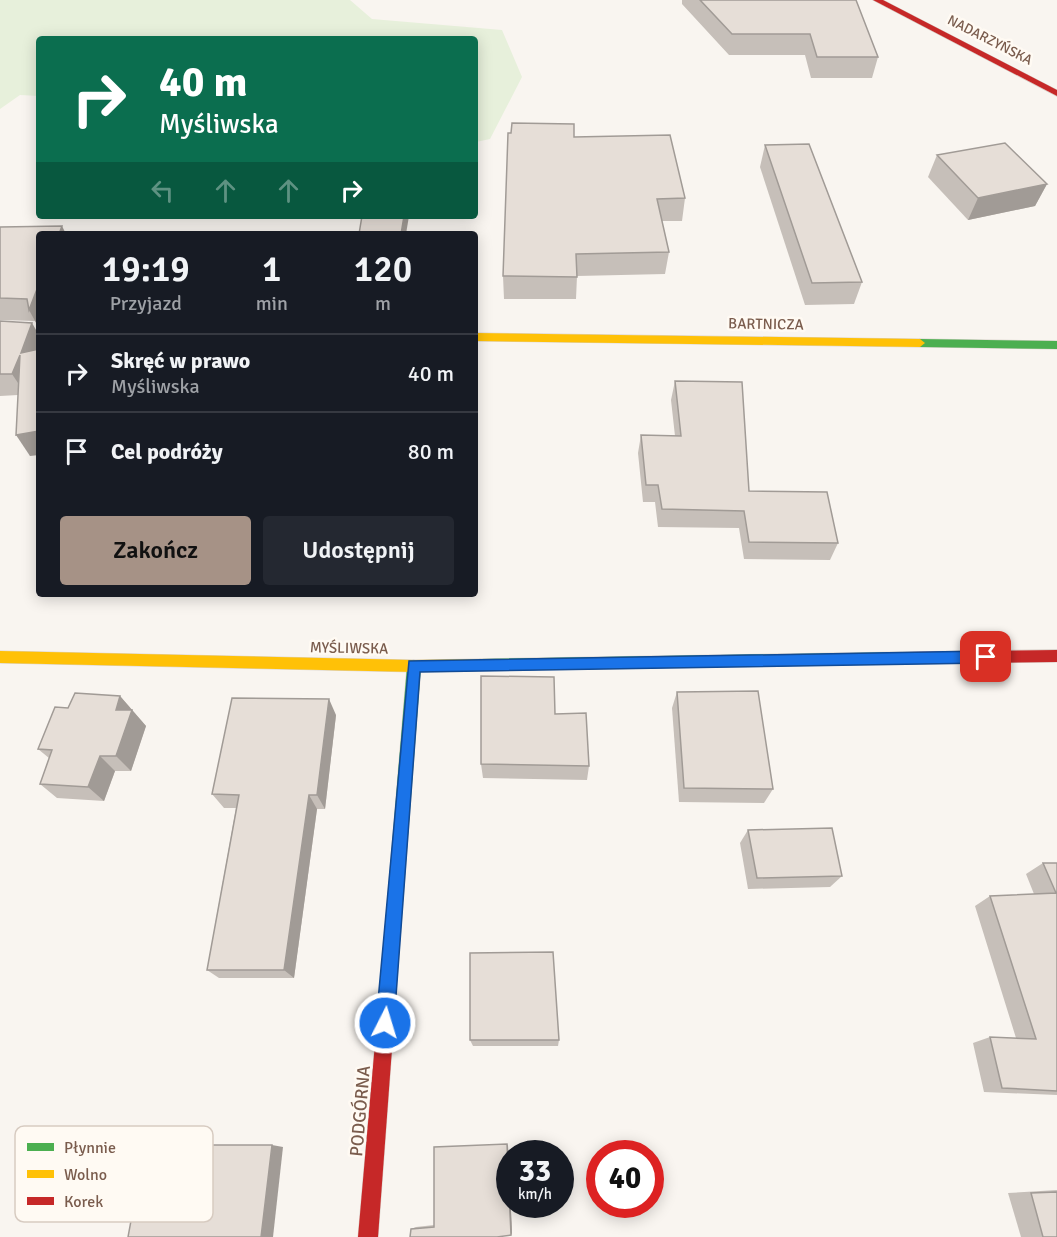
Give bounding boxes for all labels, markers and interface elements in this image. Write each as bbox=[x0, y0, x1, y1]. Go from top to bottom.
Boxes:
street label: NADARZYŃSKA bbox=[945, 11, 1036, 69]
text: 40 m bbox=[159, 57, 248, 108]
icon: right bbox=[60, 60, 138, 138]
text: Myśliwska bbox=[159, 108, 279, 141]
icon: left bbox=[146, 174, 179, 207]
icon: ahead bbox=[209, 174, 242, 207]
icon: ahead bbox=[272, 174, 305, 207]
icon: right bbox=[335, 174, 368, 207]
text: 19:19 bbox=[102, 247, 190, 292]
text: 1 bbox=[262, 247, 282, 292]
text: 120 bbox=[354, 247, 412, 292]
text: Przyjazd bbox=[110, 291, 182, 316]
text: min bbox=[256, 291, 288, 316]
text: m bbox=[375, 291, 391, 316]
street label: BARTNICZA bbox=[728, 314, 804, 334]
text: Skręć w prawo bbox=[111, 347, 250, 374]
icon: right bbox=[60, 357, 93, 390]
text: 40 m bbox=[408, 360, 454, 387]
text: Myśliwska bbox=[111, 374, 200, 399]
icon: arrive bbox=[60, 435, 93, 468]
text: Cel podróży bbox=[111, 438, 223, 465]
text: 80 m bbox=[408, 438, 454, 465]
button: Zakończ bbox=[60, 516, 251, 585]
button: Udostępnij bbox=[263, 516, 454, 585]
pin bbox=[960, 631, 1011, 682]
street label: MYŚLIWSKA bbox=[310, 637, 388, 658]
icon: arrive bbox=[969, 640, 1002, 673]
position arrow bbox=[353, 991, 417, 1055]
street label: PODGÓRNA bbox=[345, 1065, 375, 1157]
legend bbox=[15, 1126, 213, 1222]
text: Płynnie bbox=[64, 1138, 116, 1158]
speed limit sign: 40 bbox=[586, 1140, 664, 1218]
text: 33 bbox=[519, 1153, 551, 1190]
text: Wolno bbox=[64, 1165, 107, 1185]
text: km/h bbox=[518, 1185, 552, 1203]
text: Korek bbox=[64, 1192, 103, 1212]

